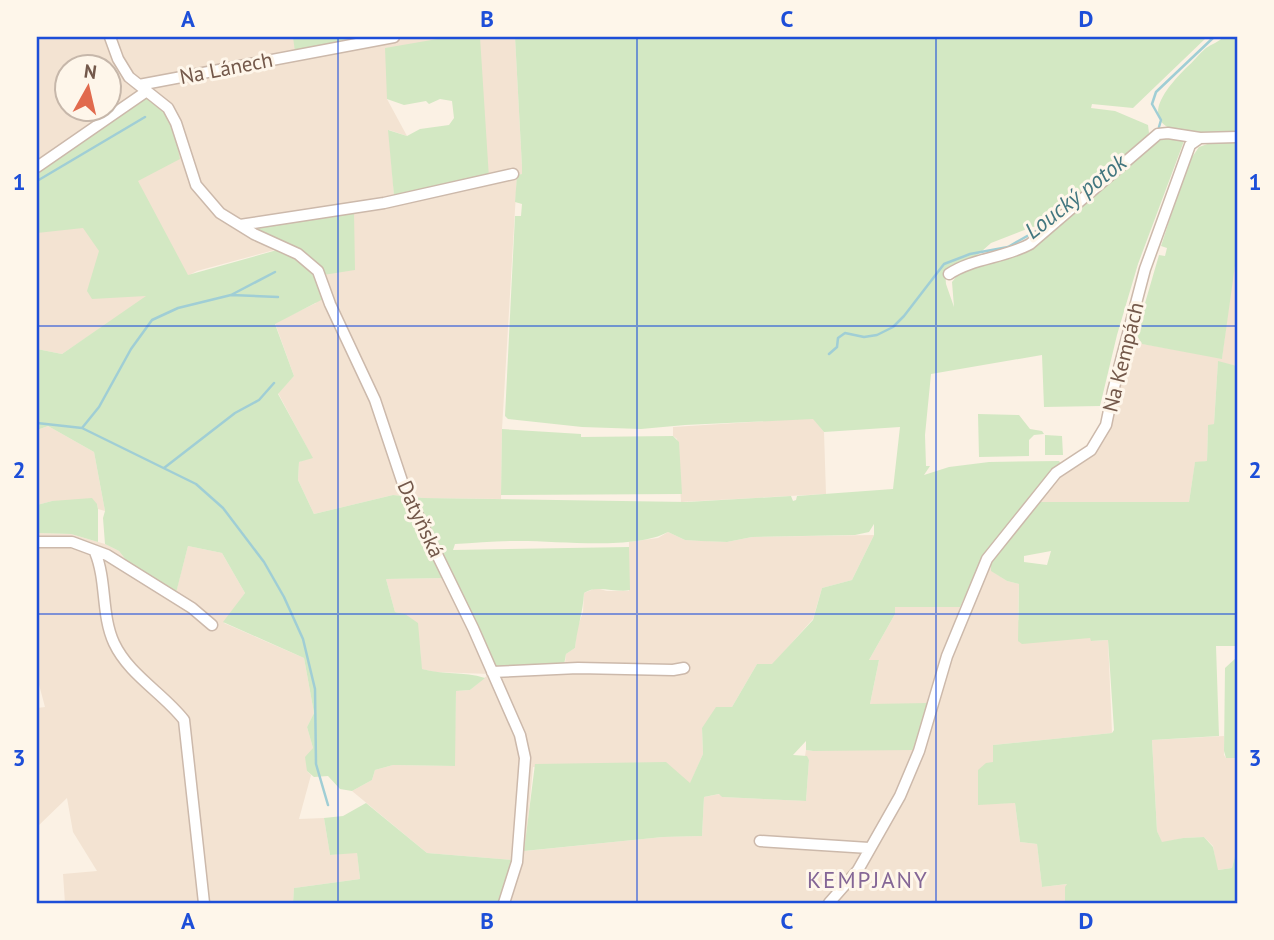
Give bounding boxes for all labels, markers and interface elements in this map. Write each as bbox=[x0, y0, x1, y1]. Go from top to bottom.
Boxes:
text: A bbox=[181, 4, 195, 33]
text: B bbox=[480, 4, 494, 33]
text: C bbox=[781, 4, 794, 33]
text: D bbox=[1079, 4, 1093, 33]
street label: Na Lánech bbox=[177, 46, 275, 90]
north arrow bbox=[52, 52, 122, 122]
text: N bbox=[83, 58, 98, 84]
water label: Loucký potok bbox=[1018, 146, 1133, 245]
text: 1 bbox=[12, 167, 26, 196]
text: 1 bbox=[1248, 167, 1262, 196]
street label: Na Kempách bbox=[1096, 299, 1150, 415]
text: 2 bbox=[12, 455, 26, 484]
text: 2 bbox=[1248, 455, 1262, 484]
street label: Datyňská bbox=[391, 476, 451, 562]
text: 3 bbox=[12, 743, 26, 772]
text: 3 bbox=[1248, 743, 1262, 772]
district label: KEMPJANY bbox=[807, 865, 929, 894]
text: A bbox=[181, 906, 195, 935]
text: B bbox=[480, 906, 494, 935]
text: C bbox=[781, 906, 794, 935]
text: D bbox=[1079, 906, 1093, 935]

